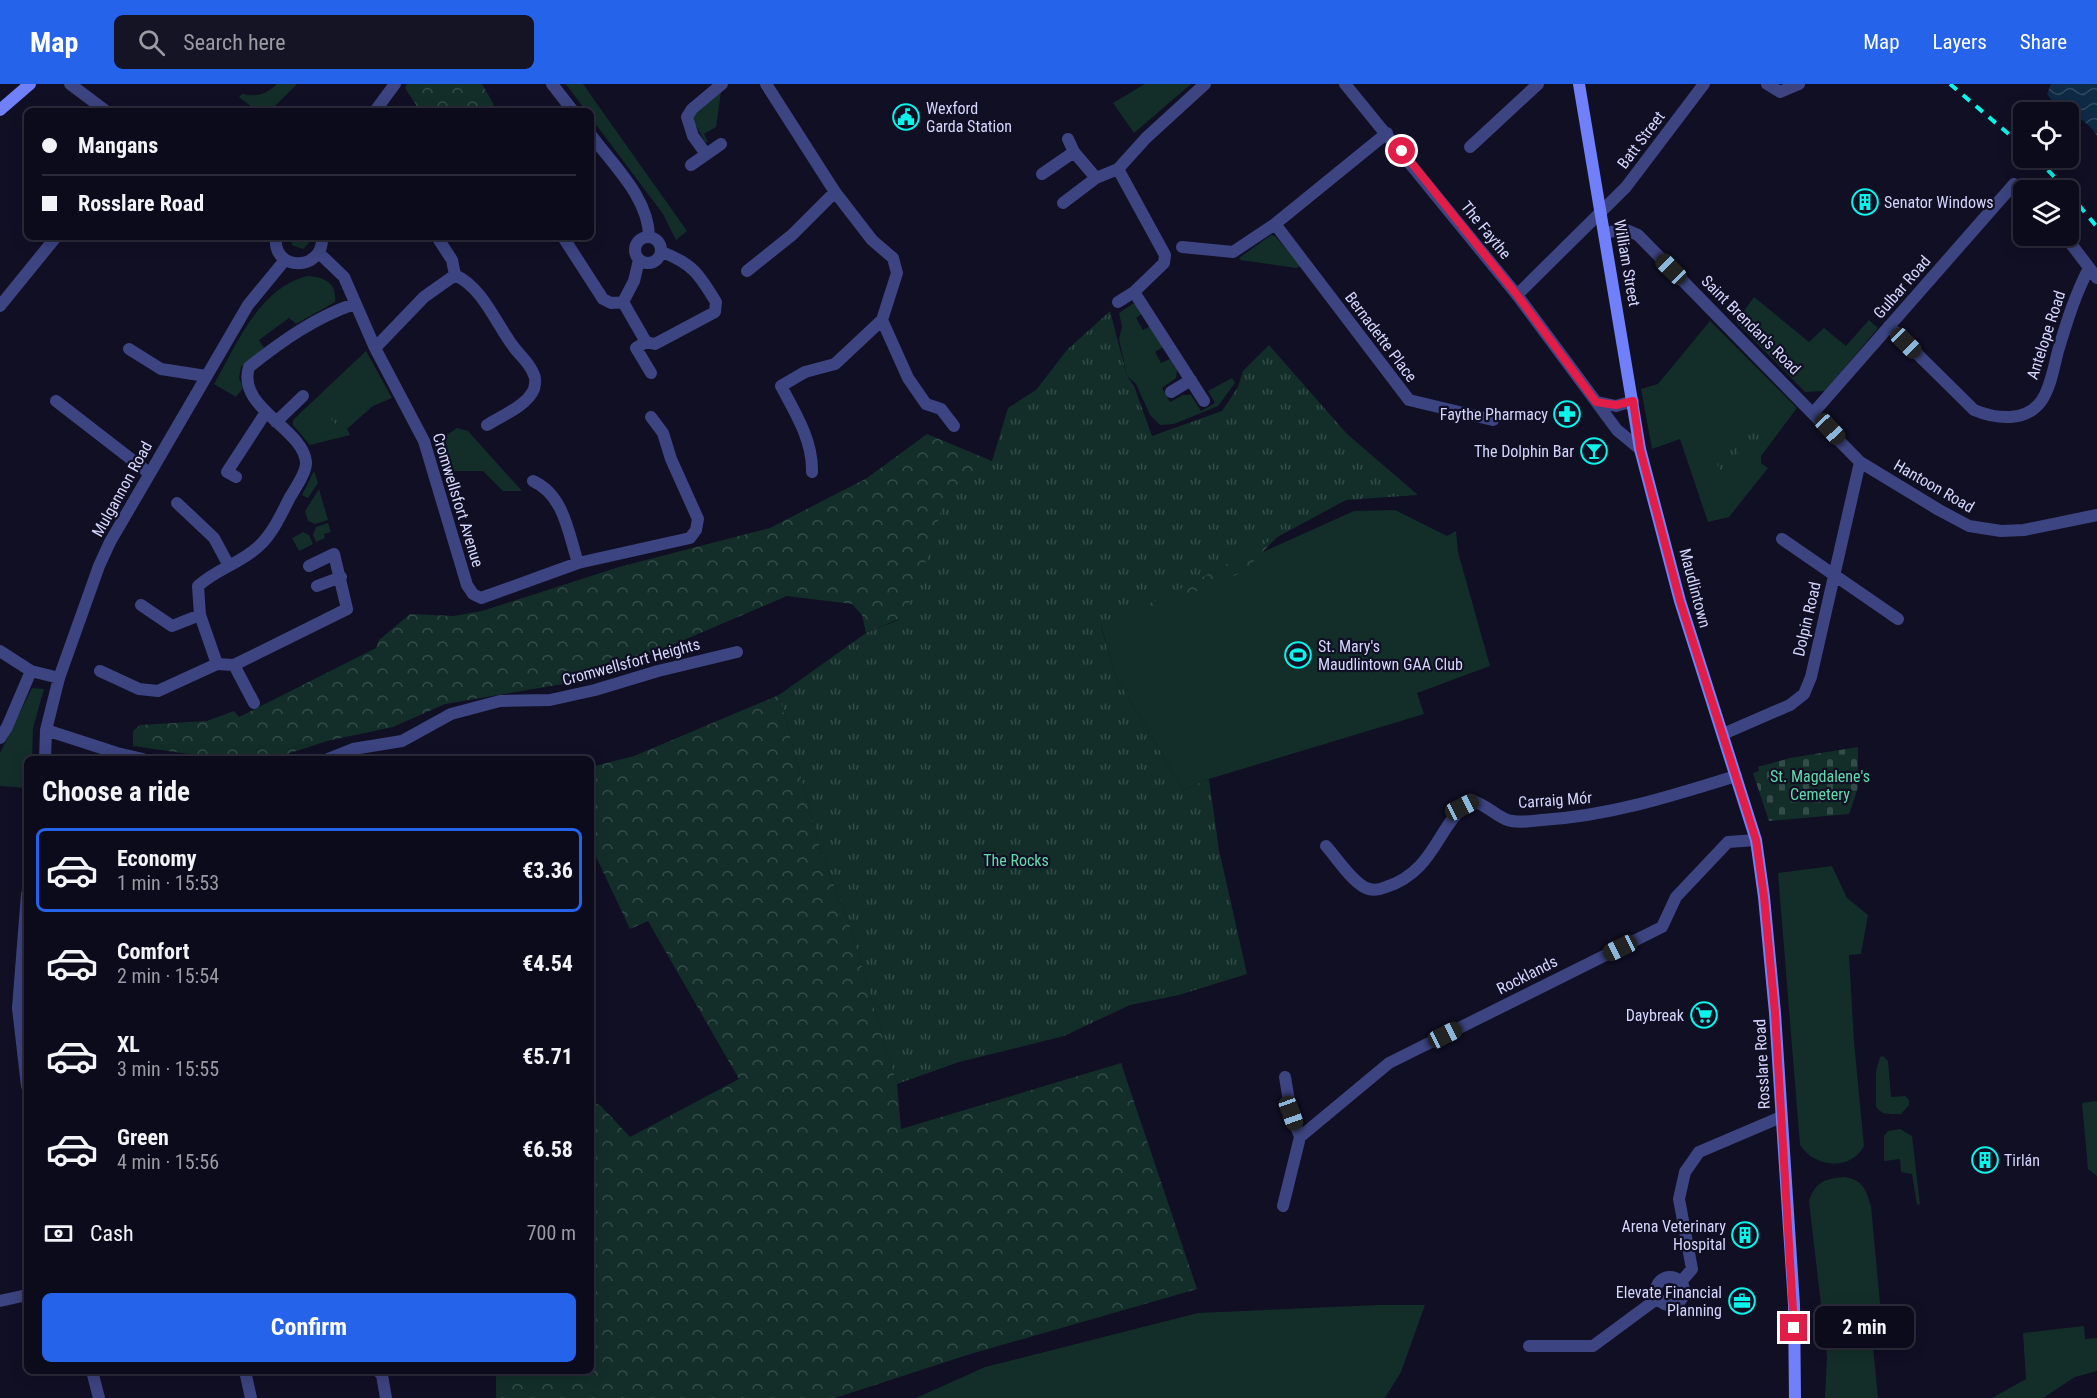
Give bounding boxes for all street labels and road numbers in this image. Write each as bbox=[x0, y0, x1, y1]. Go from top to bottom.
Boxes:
street label: Batt Street bbox=[1613, 107, 1669, 172]
street label: The Faythe bbox=[1457, 197, 1515, 263]
street label: William Street bbox=[1610, 218, 1644, 308]
street label: Gulbar Road bbox=[1870, 252, 1934, 322]
street label: Saint Brendan's Road bbox=[1698, 272, 1804, 378]
street label: Bernadette Place bbox=[1341, 288, 1421, 386]
street label: Antelope Road bbox=[2023, 288, 2069, 382]
street label: Cromwellsfort Avenue bbox=[429, 431, 487, 569]
street label: Mulgannon Road bbox=[88, 438, 156, 540]
street label: Hantoon Road bbox=[1890, 455, 1978, 517]
street label: Maudlintown bbox=[1675, 546, 1715, 630]
street label: Dolpin Road bbox=[1789, 580, 1825, 658]
street label: Cromwellsfort Heights bbox=[560, 634, 702, 690]
street label: Carraig Mór bbox=[1517, 788, 1593, 812]
street label: Rocklands bbox=[1494, 952, 1560, 998]
street label: Rosslare Road bbox=[1750, 1018, 1774, 1110]

